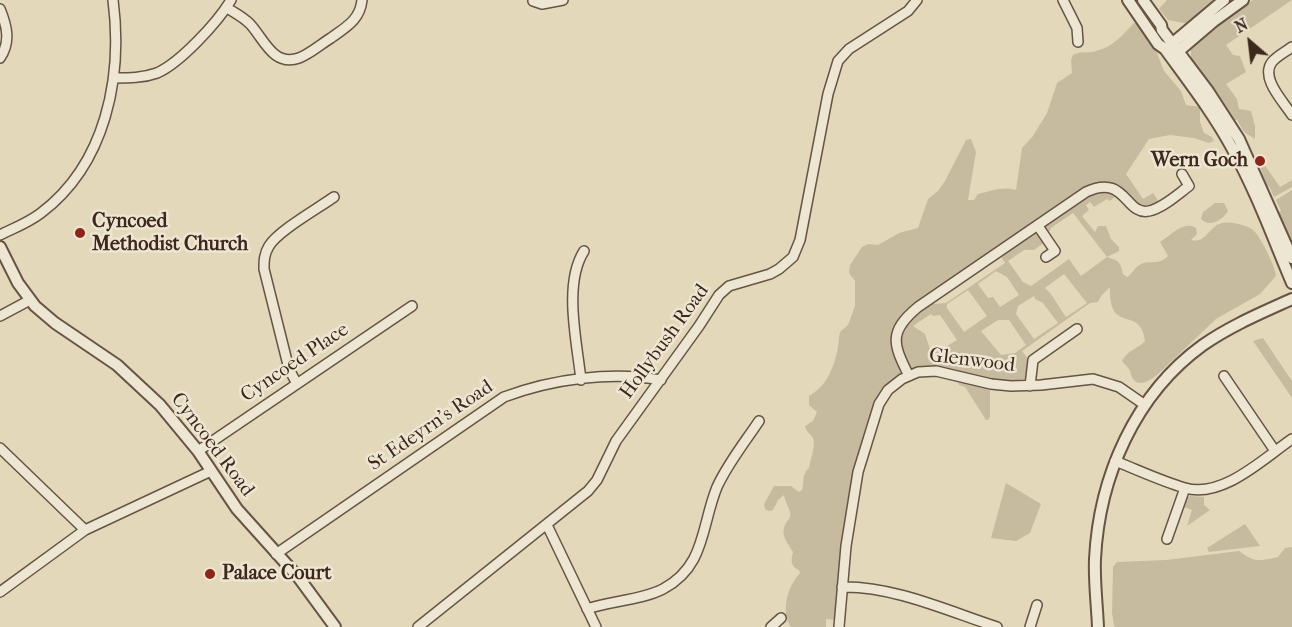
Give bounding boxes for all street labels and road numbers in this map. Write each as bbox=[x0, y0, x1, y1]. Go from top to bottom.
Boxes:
street label: Hollybush Road bbox=[615, 280, 715, 404]
street label: Cyncoed Place bbox=[236, 318, 354, 408]
street label: Glenwood bbox=[928, 344, 1016, 378]
street label: St Edeyrn's Road bbox=[364, 375, 498, 477]
street label: Cyncoed Road bbox=[165, 388, 259, 502]

